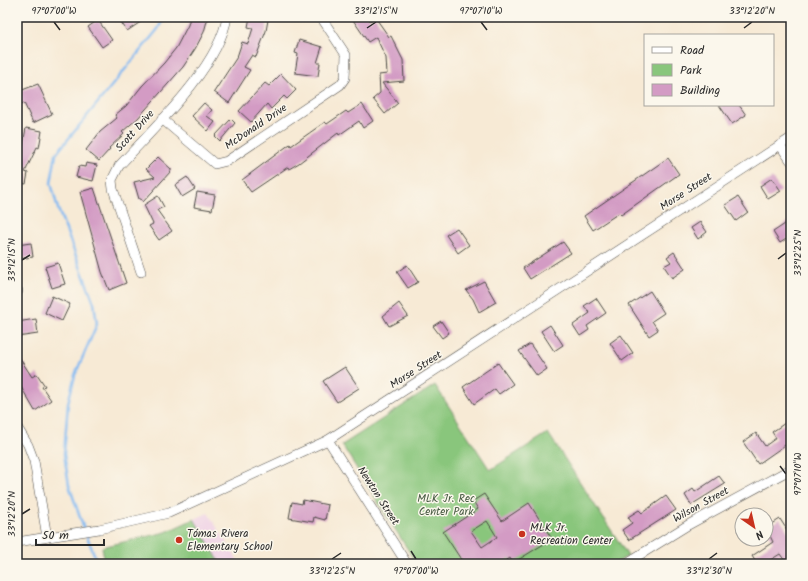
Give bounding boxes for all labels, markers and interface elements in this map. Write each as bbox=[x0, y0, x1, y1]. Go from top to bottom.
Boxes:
text: 97°07'00"W bbox=[31, 3, 77, 19]
text: 33°12'15"N bbox=[354, 3, 398, 19]
text: 97°07'10"W bbox=[459, 3, 503, 19]
text: 33°12'20"N bbox=[729, 3, 775, 19]
legend bbox=[644, 34, 774, 106]
text: Road bbox=[680, 41, 705, 60]
text: Park bbox=[680, 61, 702, 80]
text: Building bbox=[680, 81, 720, 100]
street label: McDonald Drive bbox=[221, 99, 291, 155]
street label: Scott Drive bbox=[111, 106, 159, 156]
street label: Morse Street bbox=[656, 168, 716, 216]
text: 33°12'25"N bbox=[790, 230, 806, 276]
text: 33°12'15"N bbox=[4, 238, 20, 282]
street label: Morse Street bbox=[386, 346, 446, 394]
text: 97°07'10"W bbox=[790, 452, 806, 496]
street label: Newton Street bbox=[352, 463, 404, 530]
street label: Wilson Street bbox=[670, 482, 733, 528]
park label: MLK Jr. Rec Center Park bbox=[417, 490, 475, 521]
text: 33°12'20"N bbox=[4, 491, 20, 537]
north arrow bbox=[734, 507, 774, 547]
place label: MLK Jr. Recreation Center bbox=[530, 519, 614, 550]
scale bar bbox=[36, 521, 104, 547]
place label: Tómas Rivera Elementary School bbox=[187, 525, 273, 556]
text: N bbox=[751, 525, 767, 544]
text: 50 m bbox=[42, 526, 69, 545]
marker: MLK Jr. Recreation Center bbox=[517, 529, 527, 539]
marker: Tómas Rivera Elementary School bbox=[174, 535, 184, 545]
text: 33°12'25"N bbox=[309, 563, 355, 579]
text: 97°07'00"W bbox=[393, 563, 439, 579]
text: 33°12'30"N bbox=[686, 563, 732, 579]

